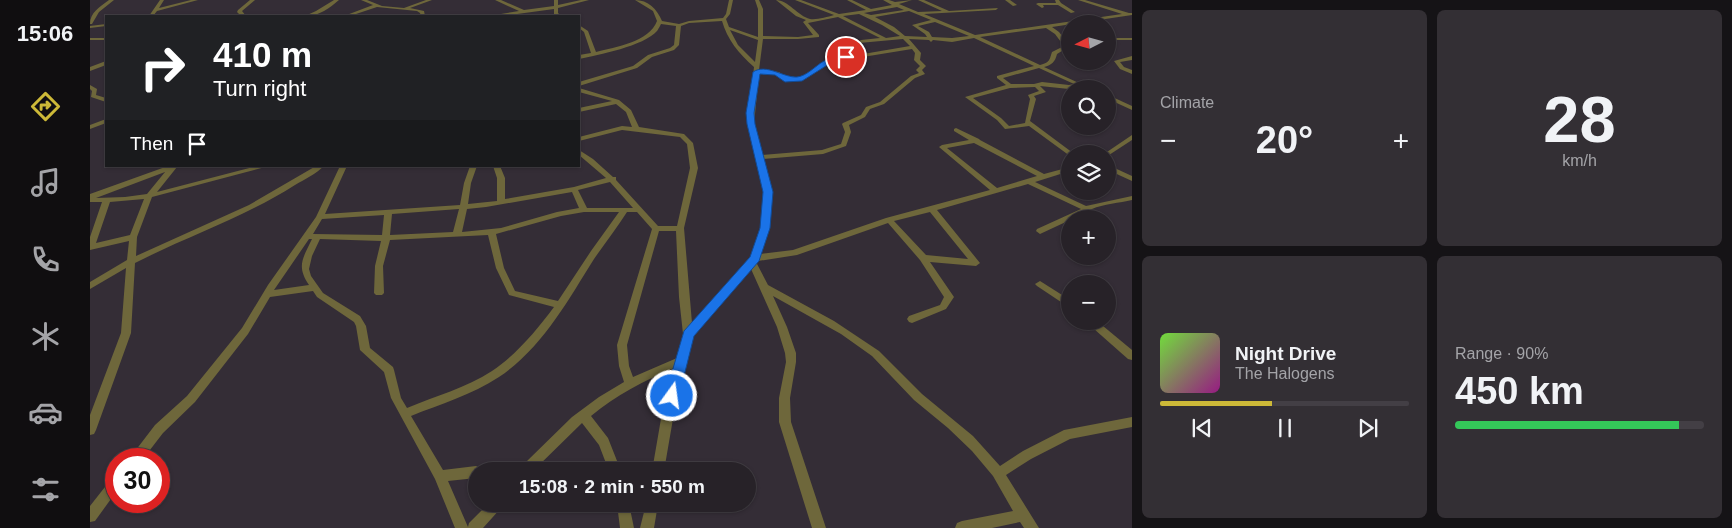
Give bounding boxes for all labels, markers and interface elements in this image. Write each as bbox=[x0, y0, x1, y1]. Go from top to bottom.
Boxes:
north arrow bbox=[1061, 15, 1116, 70]
map controls bbox=[1061, 15, 1116, 330]
text: 15:06 bbox=[17, 21, 73, 46]
icon: right bbox=[130, 35, 195, 100]
text: 410 m bbox=[213, 35, 312, 74]
pin bbox=[825, 36, 867, 78]
icon: arrive bbox=[832, 43, 860, 71]
text: Turn right bbox=[213, 76, 306, 101]
button: search bbox=[1061, 80, 1116, 135]
text: 28 bbox=[1543, 83, 1616, 156]
icon: directions bbox=[28, 89, 63, 124]
text: Climate bbox=[1160, 94, 1214, 111]
text: 20° bbox=[1256, 119, 1313, 161]
text: − bbox=[1160, 125, 1176, 156]
text: + bbox=[1393, 125, 1409, 156]
icon: arrive bbox=[183, 130, 211, 158]
text: Then bbox=[130, 133, 173, 154]
button: layers bbox=[1061, 145, 1116, 200]
text: km/h bbox=[1562, 152, 1597, 169]
icon: music bbox=[28, 165, 63, 200]
button: + bbox=[1061, 210, 1116, 265]
icon: phone bbox=[28, 242, 63, 277]
button: − bbox=[1061, 275, 1116, 330]
icon: climate bbox=[28, 319, 63, 354]
text: Night Drive bbox=[1235, 343, 1336, 364]
text: Range · 90% bbox=[1455, 345, 1548, 362]
text: The Halogens bbox=[1235, 365, 1335, 382]
position arrow bbox=[645, 369, 697, 421]
text: 450 km bbox=[1455, 370, 1584, 412]
icon: car bbox=[28, 395, 63, 430]
icon: previous bbox=[1188, 414, 1216, 442]
icon: pause bbox=[1271, 414, 1299, 442]
icon: next bbox=[1354, 414, 1382, 442]
speed limit sign: 30 bbox=[105, 448, 170, 513]
icon: filters bbox=[28, 472, 63, 507]
text: 15:08 · 2 min · 550 m bbox=[519, 476, 705, 497]

